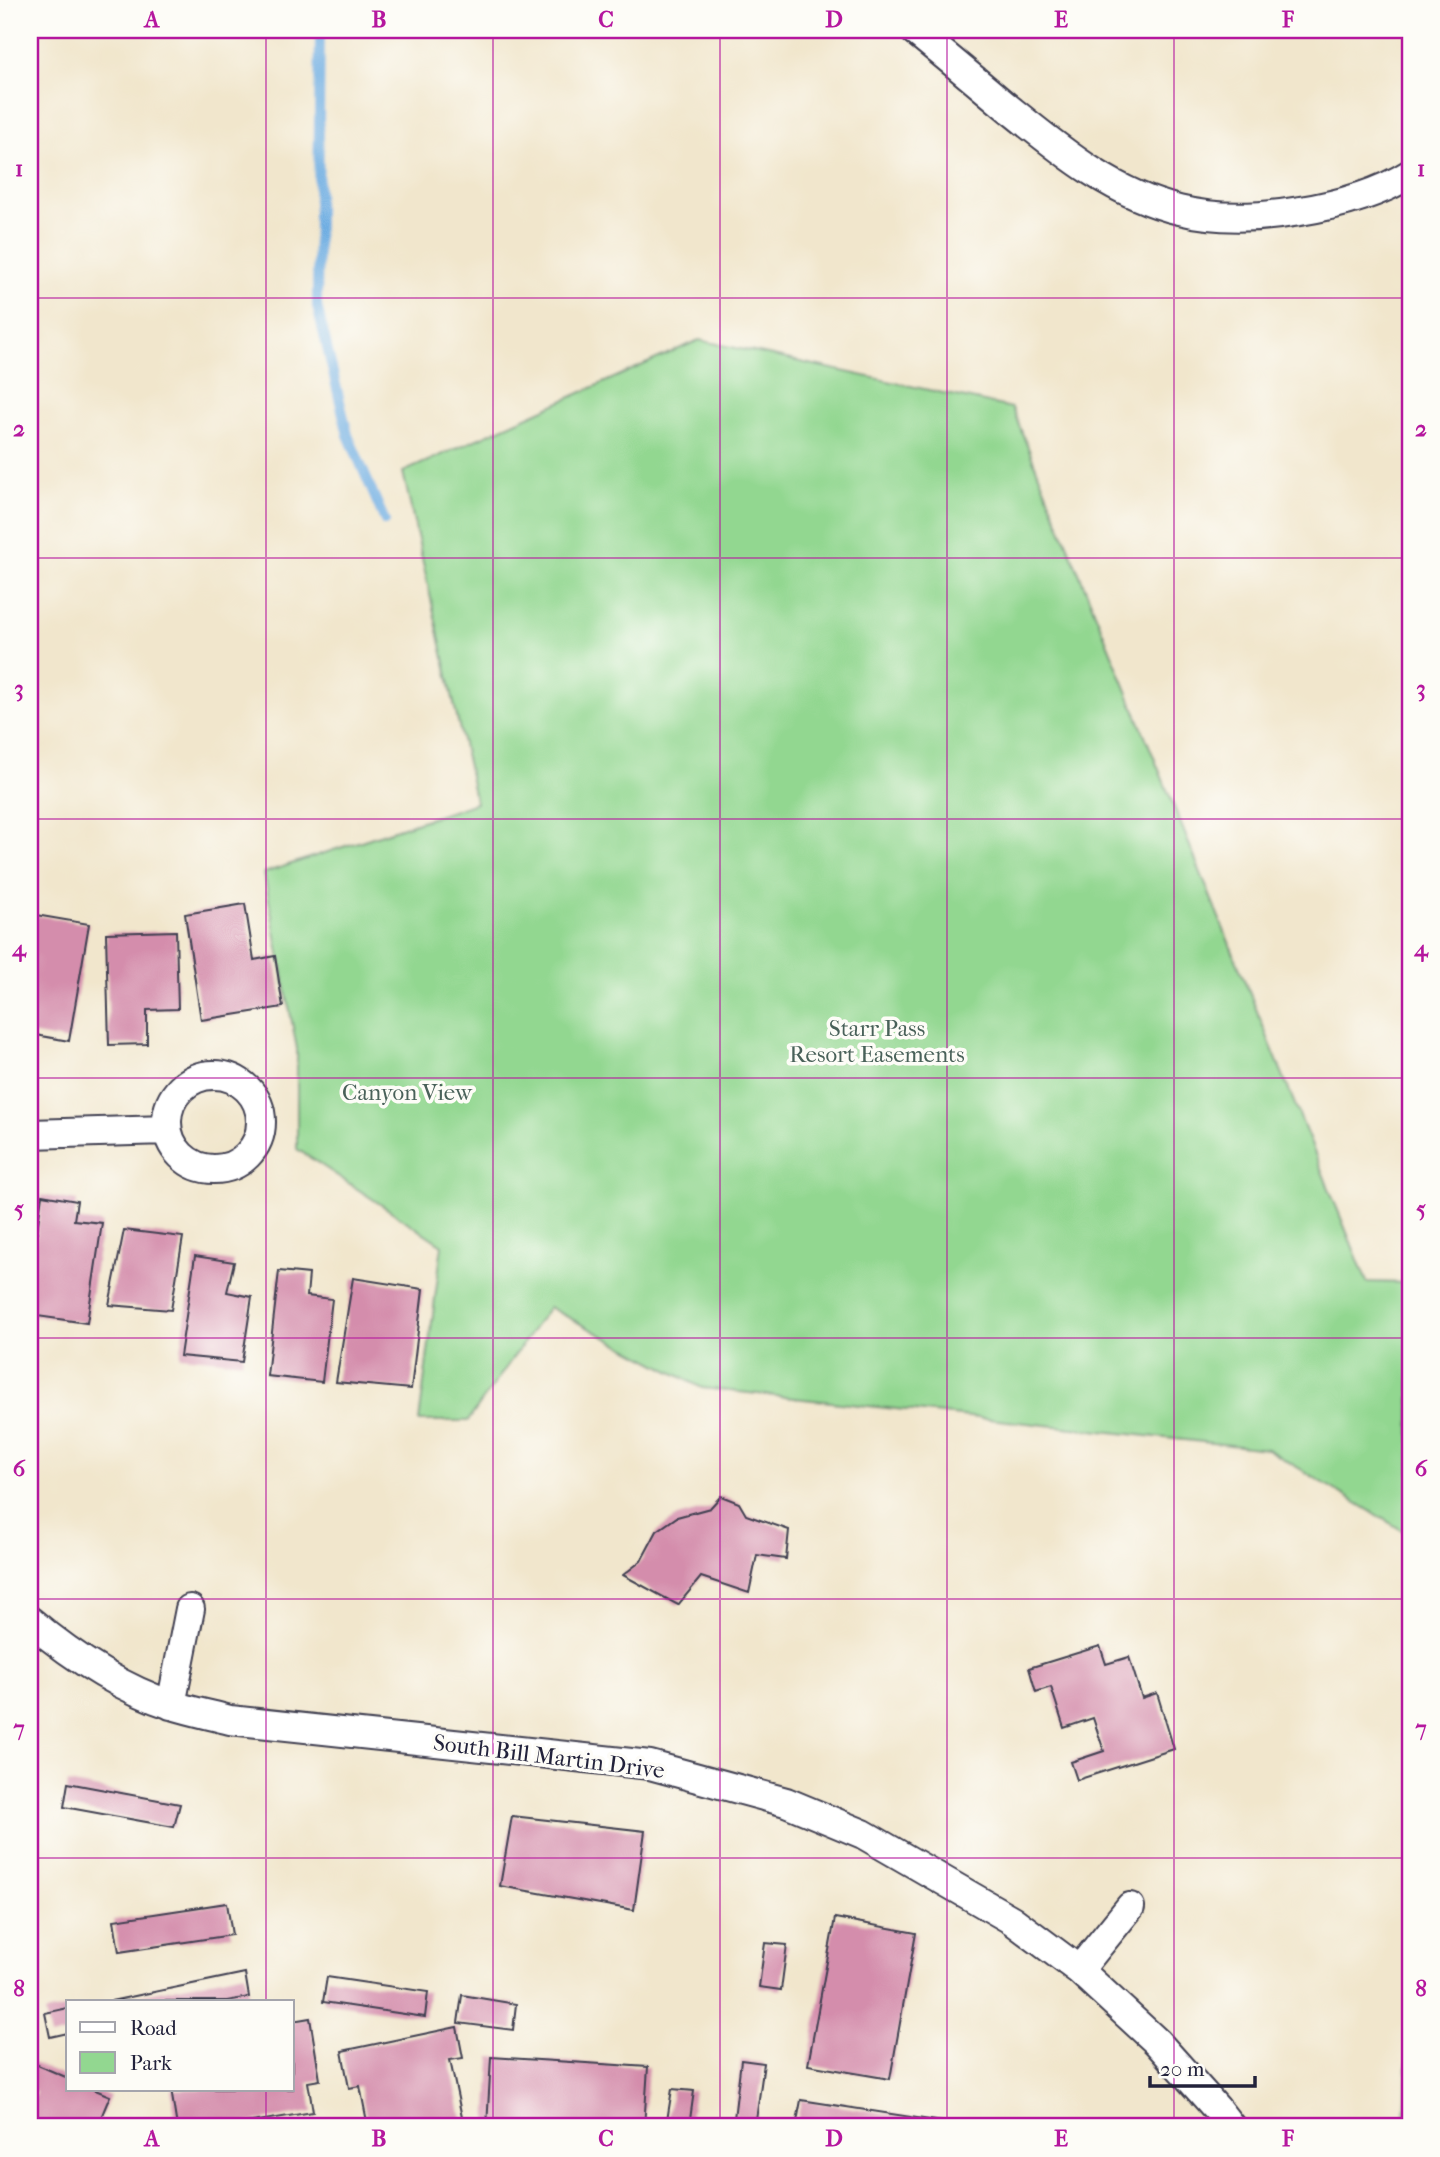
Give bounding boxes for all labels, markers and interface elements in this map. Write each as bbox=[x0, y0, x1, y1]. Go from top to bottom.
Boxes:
text: A bbox=[143, 6, 161, 33]
text: B bbox=[372, 6, 387, 33]
text: C bbox=[598, 6, 614, 33]
text: D bbox=[825, 6, 843, 33]
text: E bbox=[1054, 6, 1068, 33]
text: F bbox=[1281, 6, 1295, 33]
text: 1 bbox=[15, 155, 23, 182]
text: 1 bbox=[1417, 155, 1425, 182]
text: 2 bbox=[13, 415, 25, 442]
text: 2 bbox=[1415, 415, 1427, 442]
text: 3 bbox=[14, 675, 24, 702]
text: 3 bbox=[1416, 675, 1426, 702]
text: 4 bbox=[11, 935, 27, 962]
text: 4 bbox=[1413, 935, 1429, 962]
park label: Starr Pass Resort Easements bbox=[789, 1015, 965, 1068]
park label: Canyon View bbox=[342, 1079, 473, 1106]
text: 5 bbox=[14, 1195, 24, 1222]
text: 5 bbox=[1416, 1195, 1426, 1222]
text: 6 bbox=[13, 1455, 26, 1482]
text: 6 bbox=[1415, 1455, 1428, 1482]
text: 7 bbox=[12, 1715, 25, 1742]
text: 7 bbox=[1414, 1715, 1427, 1742]
street label: South Bill Martin Drive bbox=[432, 1729, 666, 1784]
text: 8 bbox=[13, 1975, 25, 2002]
text: 8 bbox=[1415, 1975, 1427, 2002]
legend bbox=[66, 2000, 294, 2090]
text: Road bbox=[130, 2016, 177, 2040]
scale bar bbox=[1150, 2045, 1254, 2089]
text: Park bbox=[130, 2051, 172, 2075]
text: 20 m bbox=[1160, 2057, 1205, 2081]
text: A bbox=[143, 2125, 161, 2152]
text: B bbox=[372, 2125, 387, 2152]
text: C bbox=[598, 2125, 614, 2152]
text: D bbox=[825, 2125, 843, 2152]
text: E bbox=[1054, 2125, 1068, 2152]
text: F bbox=[1281, 2125, 1295, 2152]

